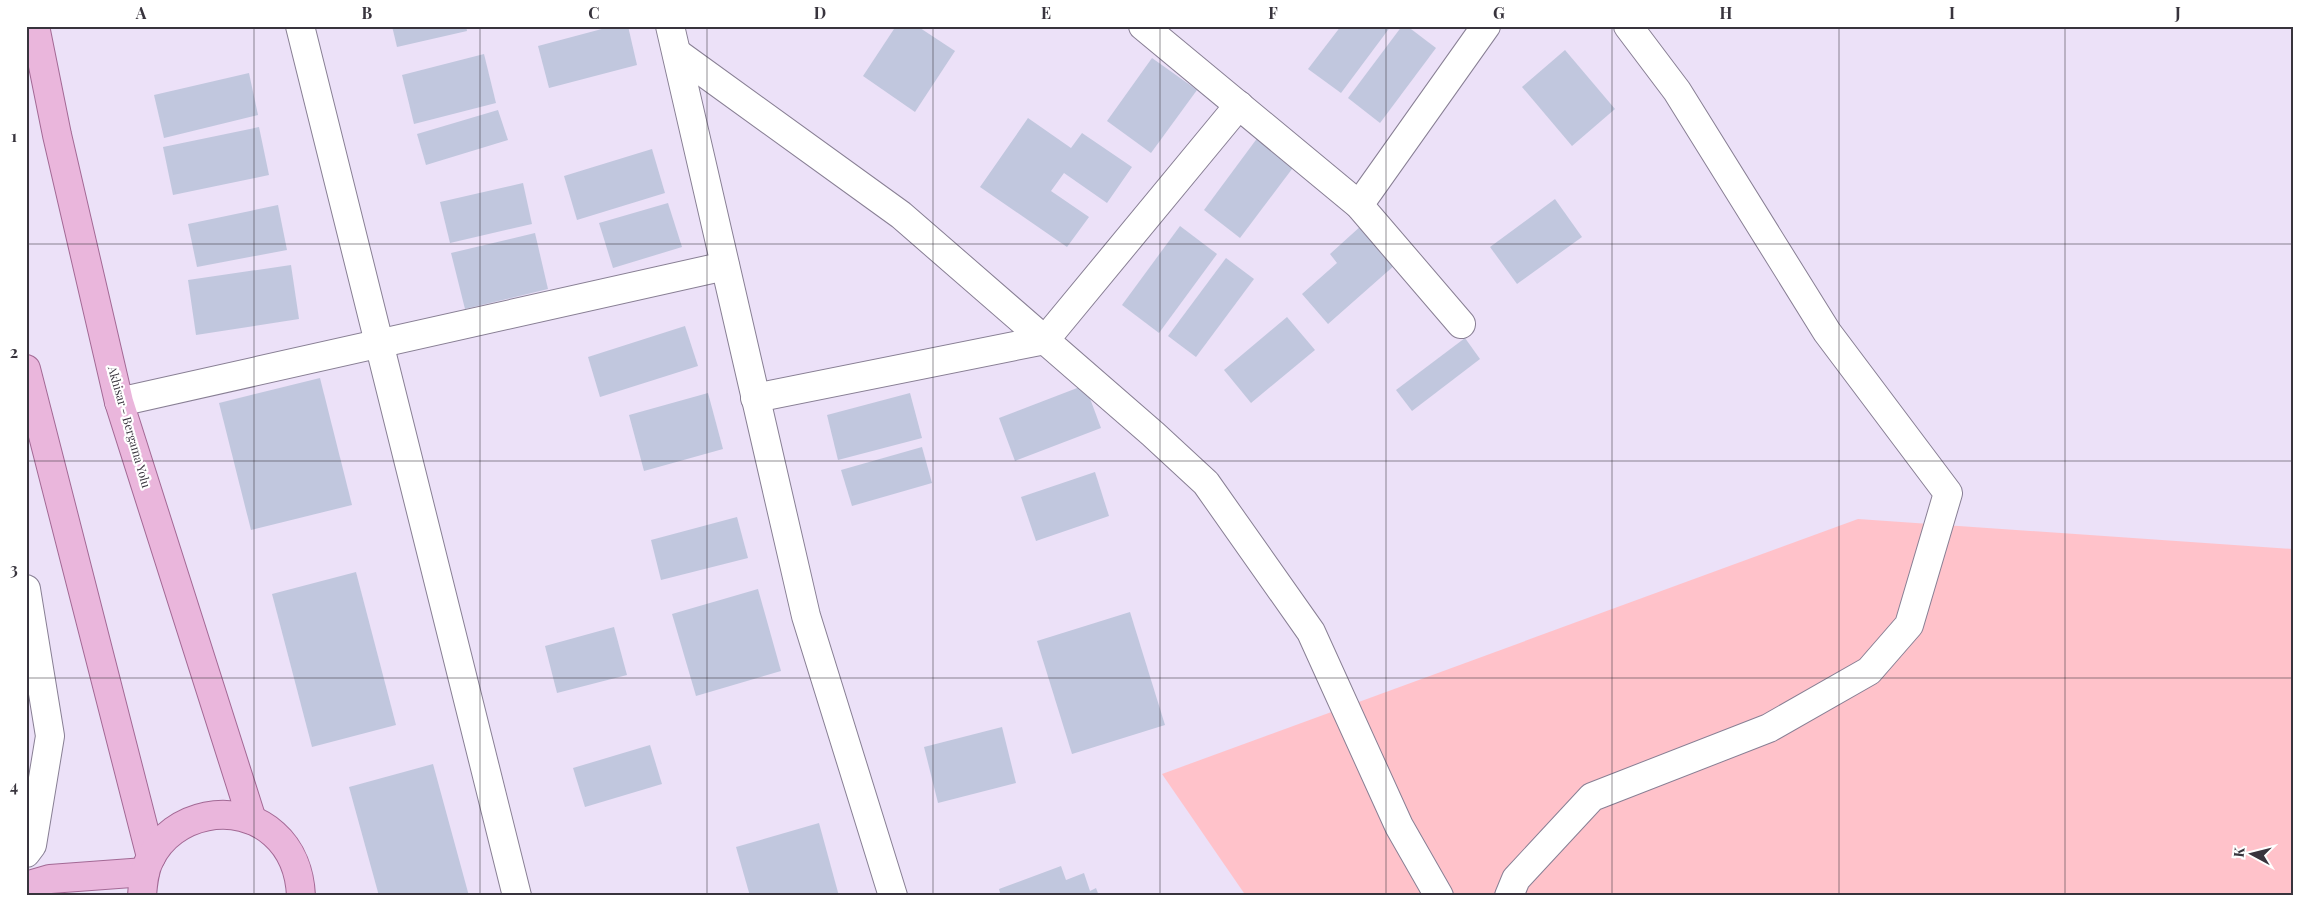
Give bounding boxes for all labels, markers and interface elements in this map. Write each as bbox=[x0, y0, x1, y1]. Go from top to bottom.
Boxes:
text: A bbox=[135, 2, 147, 23]
text: B bbox=[362, 2, 373, 23]
text: C bbox=[588, 2, 600, 23]
text: D bbox=[814, 2, 826, 23]
text: E bbox=[1041, 2, 1051, 23]
text: F bbox=[1268, 2, 1278, 23]
text: G bbox=[1493, 2, 1505, 23]
text: H bbox=[1720, 2, 1733, 23]
text: I bbox=[1949, 2, 1955, 23]
text: J bbox=[2174, 2, 2181, 23]
text: 1 bbox=[11, 125, 17, 146]
text: 2 bbox=[10, 341, 18, 362]
street label: Akhisar - Bergama Yolu bbox=[105, 363, 155, 490]
text: 3 bbox=[10, 558, 18, 579]
text: 4 bbox=[10, 775, 18, 796]
north arrow bbox=[2226, 830, 2276, 880]
text: K bbox=[2229, 845, 2249, 858]

